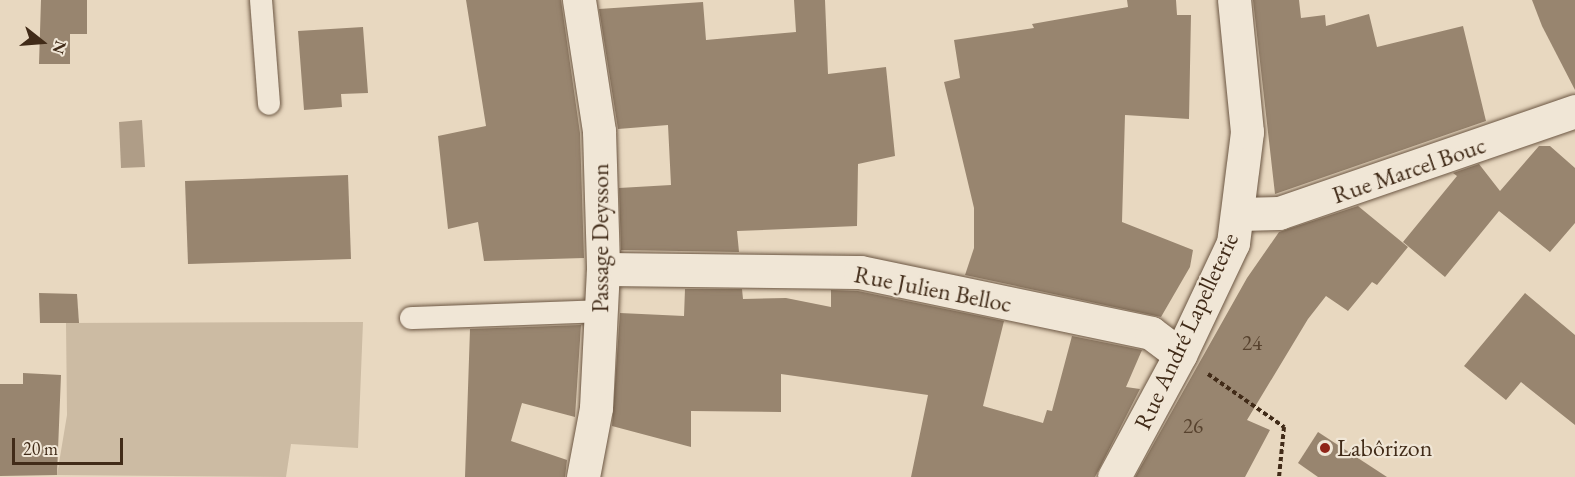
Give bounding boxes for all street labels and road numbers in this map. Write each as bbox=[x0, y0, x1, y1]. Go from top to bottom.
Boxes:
street label: Rue Marcel Bouc bbox=[1329, 130, 1489, 210]
street label: Passage Deysson bbox=[586, 163, 614, 313]
street label: Rue André Lapelleterie bbox=[1128, 228, 1244, 434]
street label: Rue Julien Belloc bbox=[852, 260, 1014, 318]

